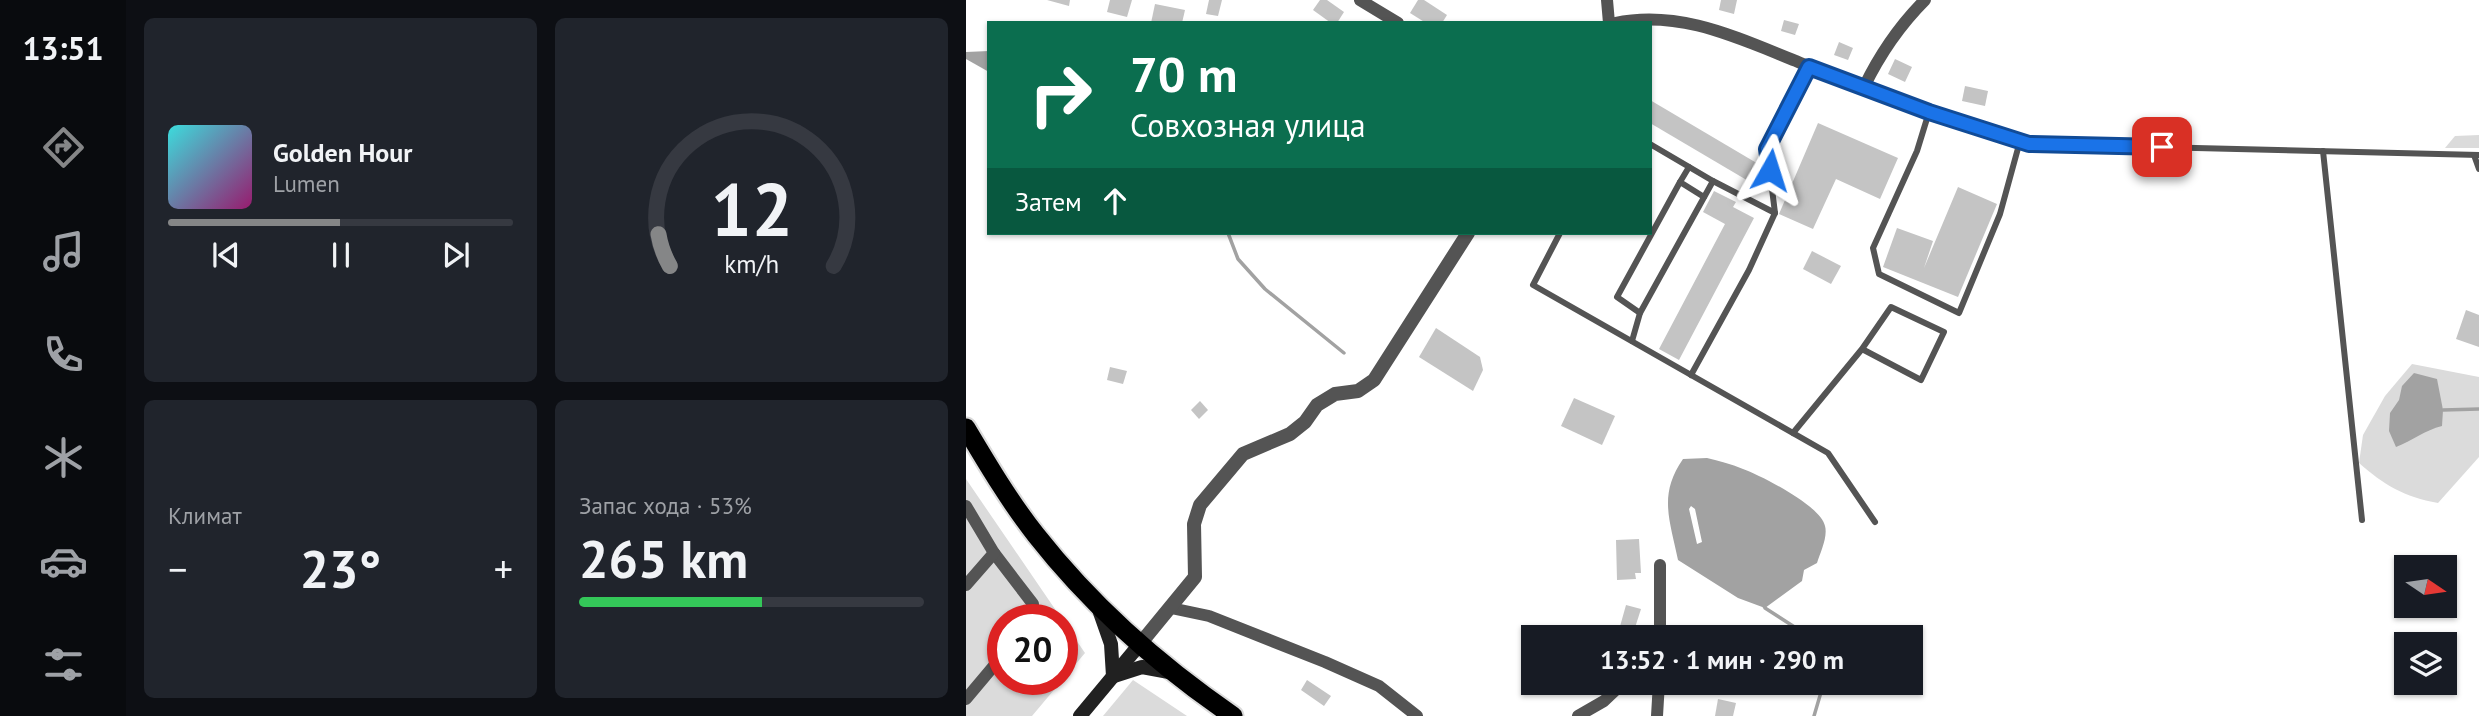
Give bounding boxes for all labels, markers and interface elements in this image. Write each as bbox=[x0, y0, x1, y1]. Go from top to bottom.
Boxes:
text: 13:51 bbox=[22, 27, 104, 69]
text: 70 m bbox=[1130, 42, 1237, 106]
icon: right bbox=[1015, 49, 1106, 140]
text: Совхозная улица bbox=[1130, 104, 1366, 146]
pin bbox=[2132, 117, 2192, 177]
icon: directions bbox=[39, 123, 88, 172]
icon: arrive bbox=[2143, 128, 2181, 166]
position arrow bbox=[1733, 133, 1807, 207]
text: Golden Hour bbox=[273, 136, 412, 169]
text: 12 bbox=[710, 162, 793, 256]
text: Lumen bbox=[273, 169, 340, 198]
icon: ahead bbox=[1096, 182, 1134, 220]
text: Затем bbox=[1015, 185, 1082, 218]
icon: music bbox=[39, 227, 88, 276]
icon: previous bbox=[207, 236, 245, 274]
icon: pause bbox=[322, 236, 360, 274]
icon: next bbox=[437, 236, 475, 274]
text: km/h bbox=[724, 248, 779, 280]
icon: phone bbox=[39, 330, 88, 379]
icon: climate bbox=[39, 433, 88, 482]
text: Запас хода · 53% bbox=[579, 491, 752, 520]
text: Климат bbox=[168, 501, 242, 530]
text: 265 km bbox=[579, 525, 748, 592]
text: 23° bbox=[300, 535, 381, 602]
icon: car bbox=[39, 537, 88, 586]
text: − bbox=[168, 544, 187, 593]
text: + bbox=[494, 544, 513, 593]
north arrow bbox=[2394, 555, 2457, 618]
map controls bbox=[2394, 555, 2457, 695]
speed limit sign: 20 bbox=[987, 604, 1078, 695]
button: layers bbox=[2394, 632, 2457, 695]
icon: filters bbox=[39, 640, 88, 689]
text: 13:52 · 1 мин · 290 m bbox=[1600, 643, 1844, 676]

